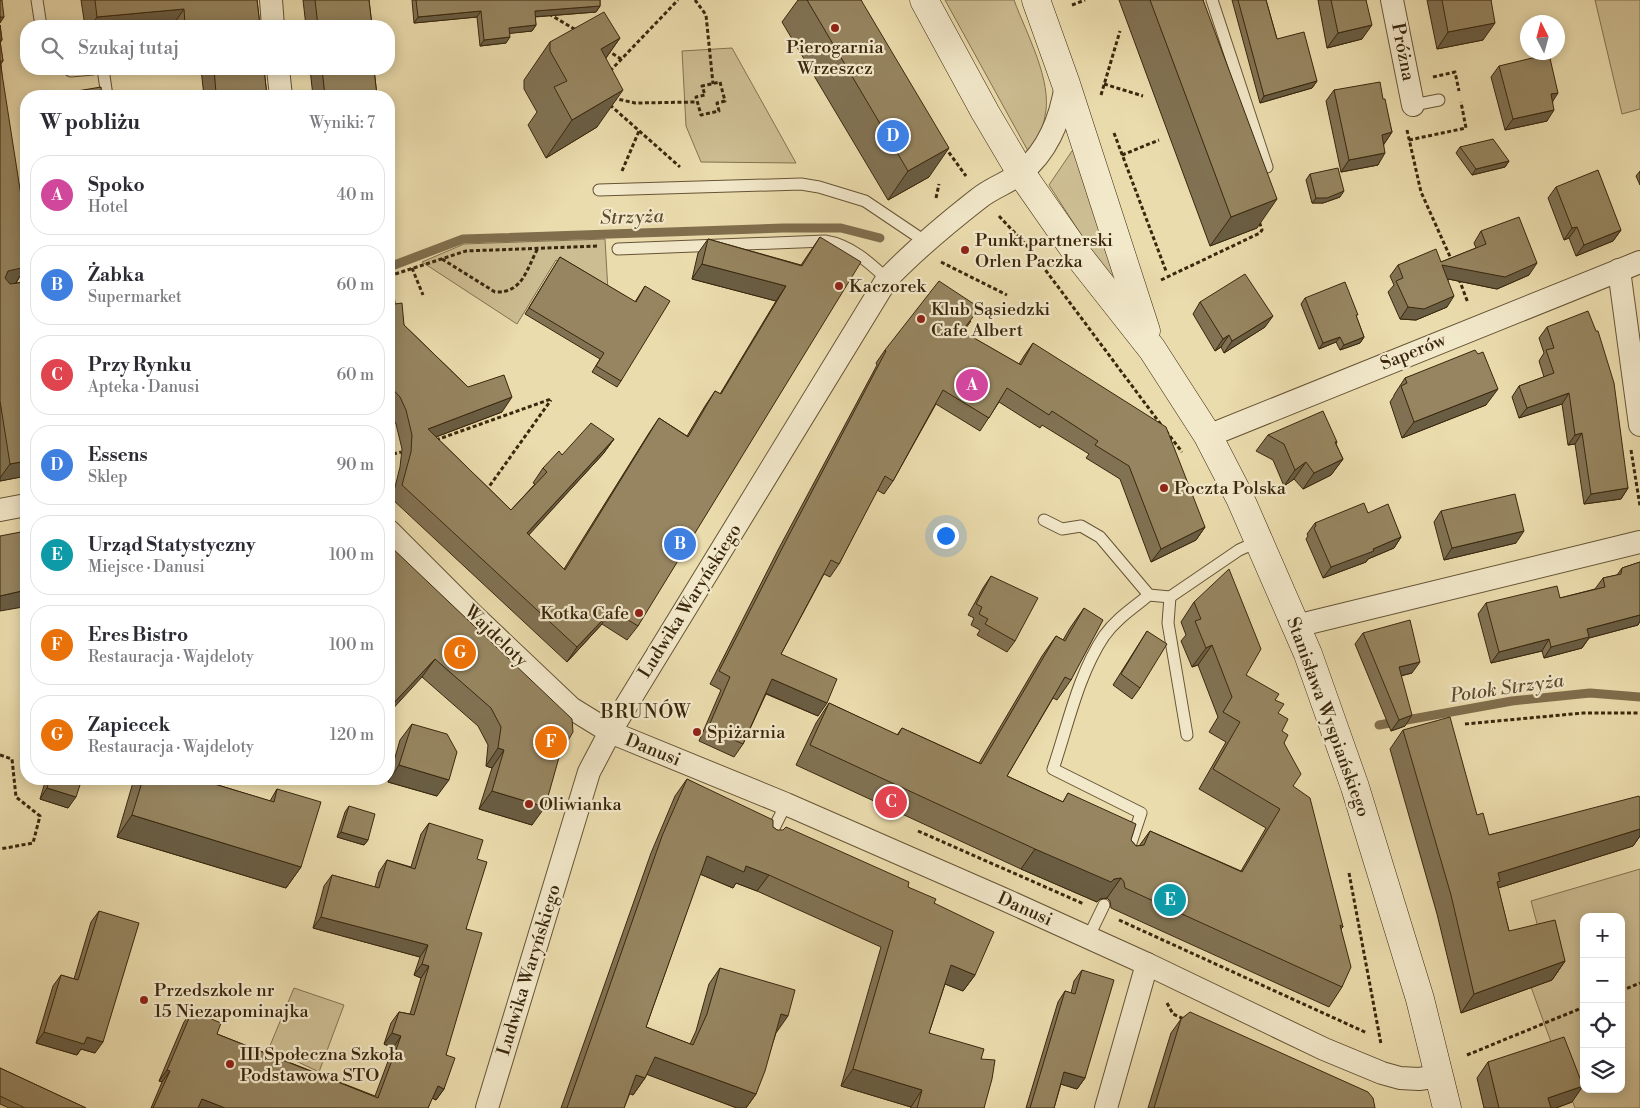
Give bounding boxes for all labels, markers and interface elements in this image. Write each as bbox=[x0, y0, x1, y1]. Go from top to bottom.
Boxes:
north arrow bbox=[1520, 15, 1565, 60]
search box bbox=[20, 20, 395, 75]
street label: Próżna bbox=[1386, 21, 1420, 84]
marker: Pierogarnia Wrzeszcz bbox=[829, 22, 841, 34]
icon: search bbox=[38, 34, 66, 62]
text: Szukaj tutaj bbox=[78, 36, 179, 60]
place label: Pierogarnia Wrzeszcz bbox=[786, 36, 885, 80]
text: W pobliżu bbox=[40, 110, 140, 136]
text: Wyniki: 7 bbox=[310, 113, 375, 133]
pin: D bbox=[877, 117, 909, 155]
text: Spoko bbox=[88, 173, 145, 197]
text: A bbox=[51, 185, 63, 205]
text: 40 m bbox=[337, 185, 374, 205]
text: Hotel bbox=[88, 197, 128, 217]
water label: Strzyża bbox=[600, 204, 665, 230]
place label: Punkt partnerski Orlen Paczka bbox=[975, 229, 1113, 273]
marker: Punkt partnerski Orlen Paczka bbox=[959, 244, 971, 256]
text: Żabka bbox=[88, 263, 144, 287]
text: B bbox=[51, 275, 63, 295]
text: 60 m bbox=[336, 275, 374, 295]
place label: Kaczorek bbox=[849, 275, 928, 298]
marker: Kaczorek bbox=[833, 280, 845, 292]
text: Supermarket bbox=[88, 287, 182, 307]
place label: Klub Sąsiedzki Cafe Albert bbox=[931, 298, 1050, 342]
marker: Klub Sąsiedzki Cafe Albert bbox=[915, 313, 927, 325]
street label: Saperów bbox=[1377, 328, 1450, 376]
text: Przy Rynku bbox=[88, 353, 191, 377]
text: C bbox=[51, 365, 63, 385]
text: 60 m bbox=[336, 365, 374, 385]
pin: A bbox=[956, 366, 988, 404]
text: Apteka · Danusi bbox=[88, 377, 200, 397]
text: Essens bbox=[88, 443, 148, 467]
text: D bbox=[51, 455, 63, 475]
text: 90 m bbox=[336, 455, 374, 475]
text: Sklep bbox=[88, 467, 128, 487]
place label: Poczta Polska bbox=[1174, 477, 1287, 500]
marker: Poczta Polska bbox=[1158, 482, 1170, 494]
street label: Ludwika Waryńskiego bbox=[633, 520, 747, 682]
your location bbox=[933, 523, 959, 549]
pin: B bbox=[664, 525, 696, 563]
text: Urząd Statystyczny bbox=[88, 533, 256, 557]
text: E bbox=[51, 545, 63, 565]
text: 100 m bbox=[329, 545, 374, 565]
text: Miejsce · Danusi bbox=[88, 557, 205, 577]
street label: Wajdeloty bbox=[459, 599, 533, 672]
place label: Kotka Cafe bbox=[540, 602, 629, 625]
marker: Kotka Cafe bbox=[633, 607, 645, 619]
street label: Stanisława Wyspiańskiego bbox=[1281, 614, 1375, 820]
text: Eres Bistro bbox=[88, 623, 188, 647]
pin: G bbox=[444, 634, 476, 672]
text: F bbox=[51, 635, 63, 655]
text: 100 m bbox=[329, 635, 374, 655]
text: Restauracja · Wajdeloty bbox=[88, 647, 254, 667]
water label: Potok Strzyża bbox=[1448, 668, 1566, 708]
district label: BRUNÓW bbox=[599, 699, 692, 724]
text: Zapiecek bbox=[88, 713, 170, 737]
place label: Spiżarnia bbox=[707, 721, 786, 744]
pin: F bbox=[535, 723, 567, 761]
text: G bbox=[51, 725, 63, 745]
text: 120 m bbox=[330, 725, 374, 745]
marker: Spiżarnia bbox=[691, 726, 703, 738]
street label: Danusi bbox=[622, 728, 684, 772]
text: Restauracja · Wajdeloty bbox=[88, 737, 254, 757]
pin: C bbox=[875, 783, 907, 821]
place label: Oliwianka bbox=[539, 793, 622, 816]
marker: Oliwianka bbox=[523, 798, 535, 810]
pin: E bbox=[1154, 881, 1186, 919]
street label: Ludwika Waryńskiego bbox=[492, 882, 566, 1058]
street label: Danusi bbox=[994, 887, 1056, 931]
map controls bbox=[1580, 913, 1625, 1093]
button: + bbox=[1580, 913, 1625, 958]
button: − bbox=[1580, 958, 1625, 1003]
place label: Przedszkole nr 15 Niezapominajka bbox=[154, 979, 309, 1023]
marker: Przedszkole nr 15 Niezapominajka bbox=[138, 994, 150, 1006]
button: locate bbox=[1580, 1003, 1625, 1048]
place label: III Społeczna Szkoła Podstawowa STO bbox=[240, 1043, 404, 1087]
button: layers bbox=[1580, 1048, 1625, 1093]
marker: III Społeczna Szkoła Podstawowa STO bbox=[224, 1058, 236, 1070]

